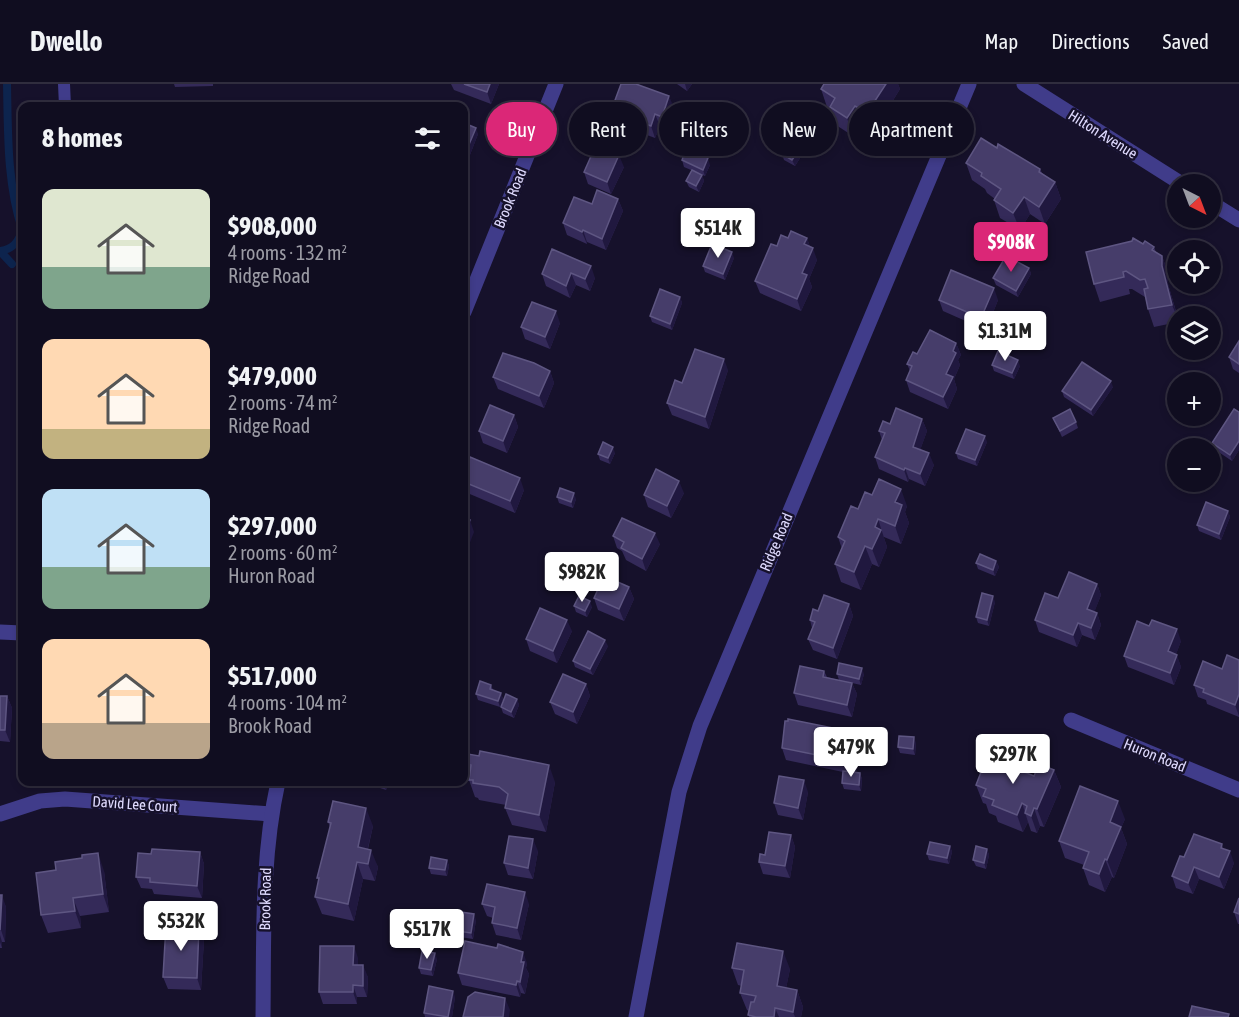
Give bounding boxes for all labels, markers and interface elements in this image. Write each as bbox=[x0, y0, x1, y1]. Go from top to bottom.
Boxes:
text: Dwello bbox=[30, 25, 103, 57]
text: Map bbox=[984, 29, 1018, 53]
text: Directions bbox=[1051, 29, 1130, 53]
text: Saved bbox=[1163, 29, 1209, 53]
chip: Buy bbox=[486, 102, 557, 156]
chip: Rent bbox=[569, 102, 647, 156]
chip: Filters bbox=[659, 102, 749, 156]
chip: New bbox=[761, 102, 837, 156]
chip: Apartment bbox=[849, 102, 974, 156]
street label: Hilton Avenue bbox=[1065, 106, 1141, 162]
icon: filters bbox=[411, 122, 444, 155]
text: 8 homes bbox=[42, 123, 122, 153]
street label: Brook Road bbox=[490, 166, 530, 230]
north arrow bbox=[1167, 174, 1221, 228]
map controls bbox=[1167, 174, 1221, 492]
pin: $514K bbox=[676, 208, 760, 259]
text: $908,000 bbox=[228, 211, 317, 241]
icon: home bbox=[90, 213, 162, 285]
text: $514K bbox=[695, 216, 741, 239]
pin: $908K bbox=[969, 222, 1053, 273]
text: $908K bbox=[988, 230, 1034, 253]
button: locate bbox=[1167, 240, 1221, 294]
text: 4 rooms · 132 m² bbox=[228, 241, 347, 264]
text: Ridge Road bbox=[228, 264, 310, 287]
button: layers bbox=[1167, 306, 1221, 360]
pin: $1.31M bbox=[956, 311, 1054, 362]
text: $1.31M bbox=[978, 319, 1032, 342]
text: $479,000 bbox=[228, 361, 317, 391]
icon: home bbox=[90, 363, 162, 435]
button: + bbox=[1167, 372, 1221, 426]
text: 2 rooms · 74 m² bbox=[228, 391, 338, 414]
text: Ridge Road bbox=[228, 414, 310, 437]
button: − bbox=[1167, 438, 1221, 492]
street label: Ridge Road bbox=[756, 510, 796, 574]
text: $297,000 bbox=[228, 511, 317, 541]
icon: home bbox=[90, 513, 162, 585]
text: 2 rooms · 60 m² bbox=[228, 541, 338, 564]
pin: $982K bbox=[540, 552, 624, 603]
text: $982K bbox=[559, 560, 605, 583]
text: Huron Road bbox=[228, 564, 315, 587]
text: $517,000 bbox=[228, 661, 317, 691]
icon: home bbox=[90, 663, 162, 735]
text: 4 rooms · 104 m² bbox=[228, 691, 347, 714]
text: Brook Road bbox=[228, 714, 312, 737]
pin: $479K bbox=[809, 727, 893, 778]
pin: $297K bbox=[971, 734, 1055, 785]
text: $479K bbox=[828, 735, 874, 758]
street label: Huron Road bbox=[1121, 735, 1189, 775]
text: $297K bbox=[990, 742, 1036, 765]
street label: David Lee Court bbox=[92, 793, 178, 815]
street label: Brook Road bbox=[256, 867, 274, 931]
pin: $532K bbox=[139, 901, 223, 952]
text: $532K bbox=[158, 909, 204, 932]
pin: $517K bbox=[385, 909, 469, 960]
text: $517K bbox=[404, 917, 450, 940]

